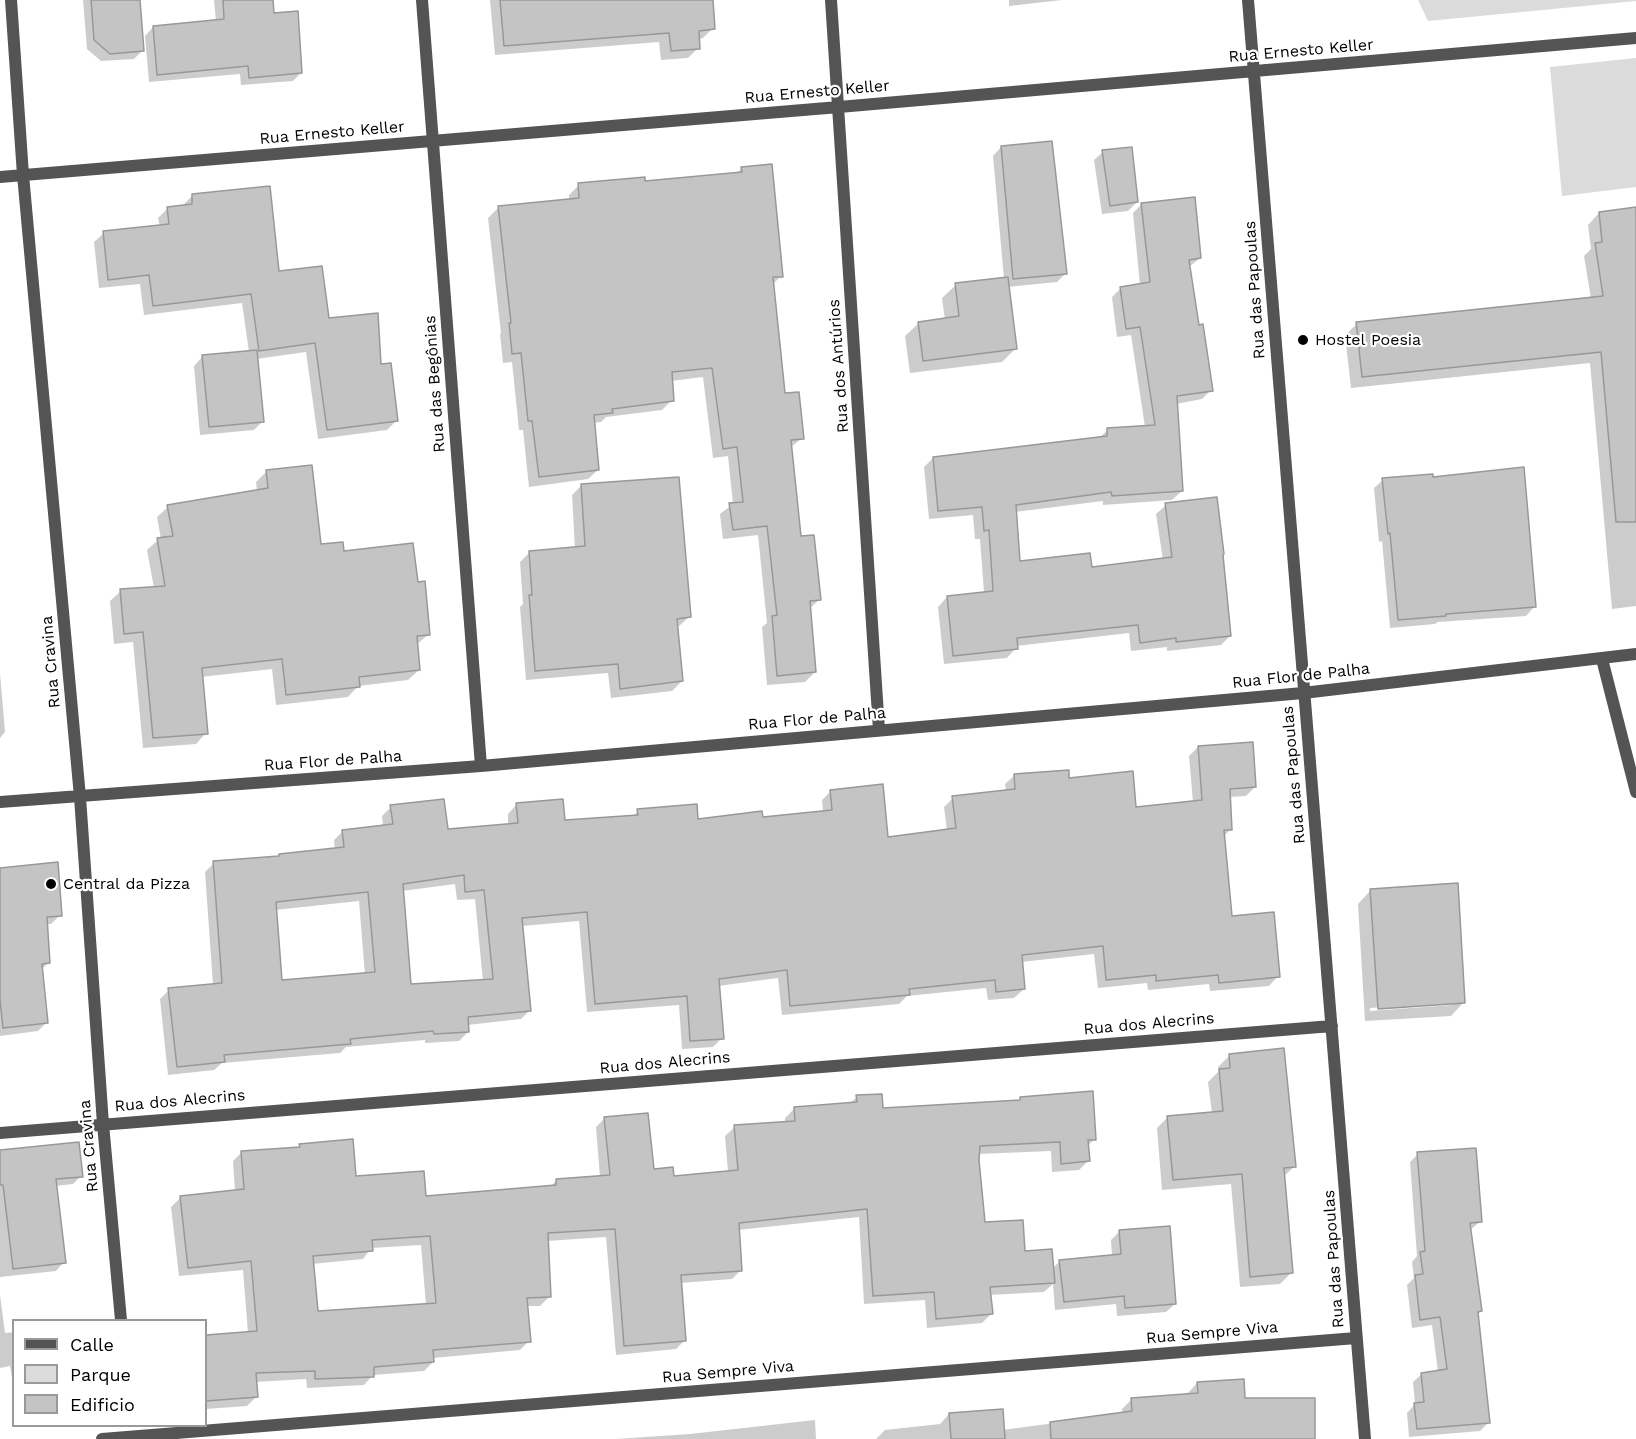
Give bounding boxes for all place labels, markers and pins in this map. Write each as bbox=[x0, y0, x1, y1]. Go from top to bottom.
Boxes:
place label: Hostel Poesia bbox=[1315, 330, 1421, 350]
marker: Hostel Poesia bbox=[1296, 333, 1310, 347]
place label: Central da Pizza bbox=[63, 874, 190, 894]
marker: Central da Pizza bbox=[44, 877, 58, 891]

